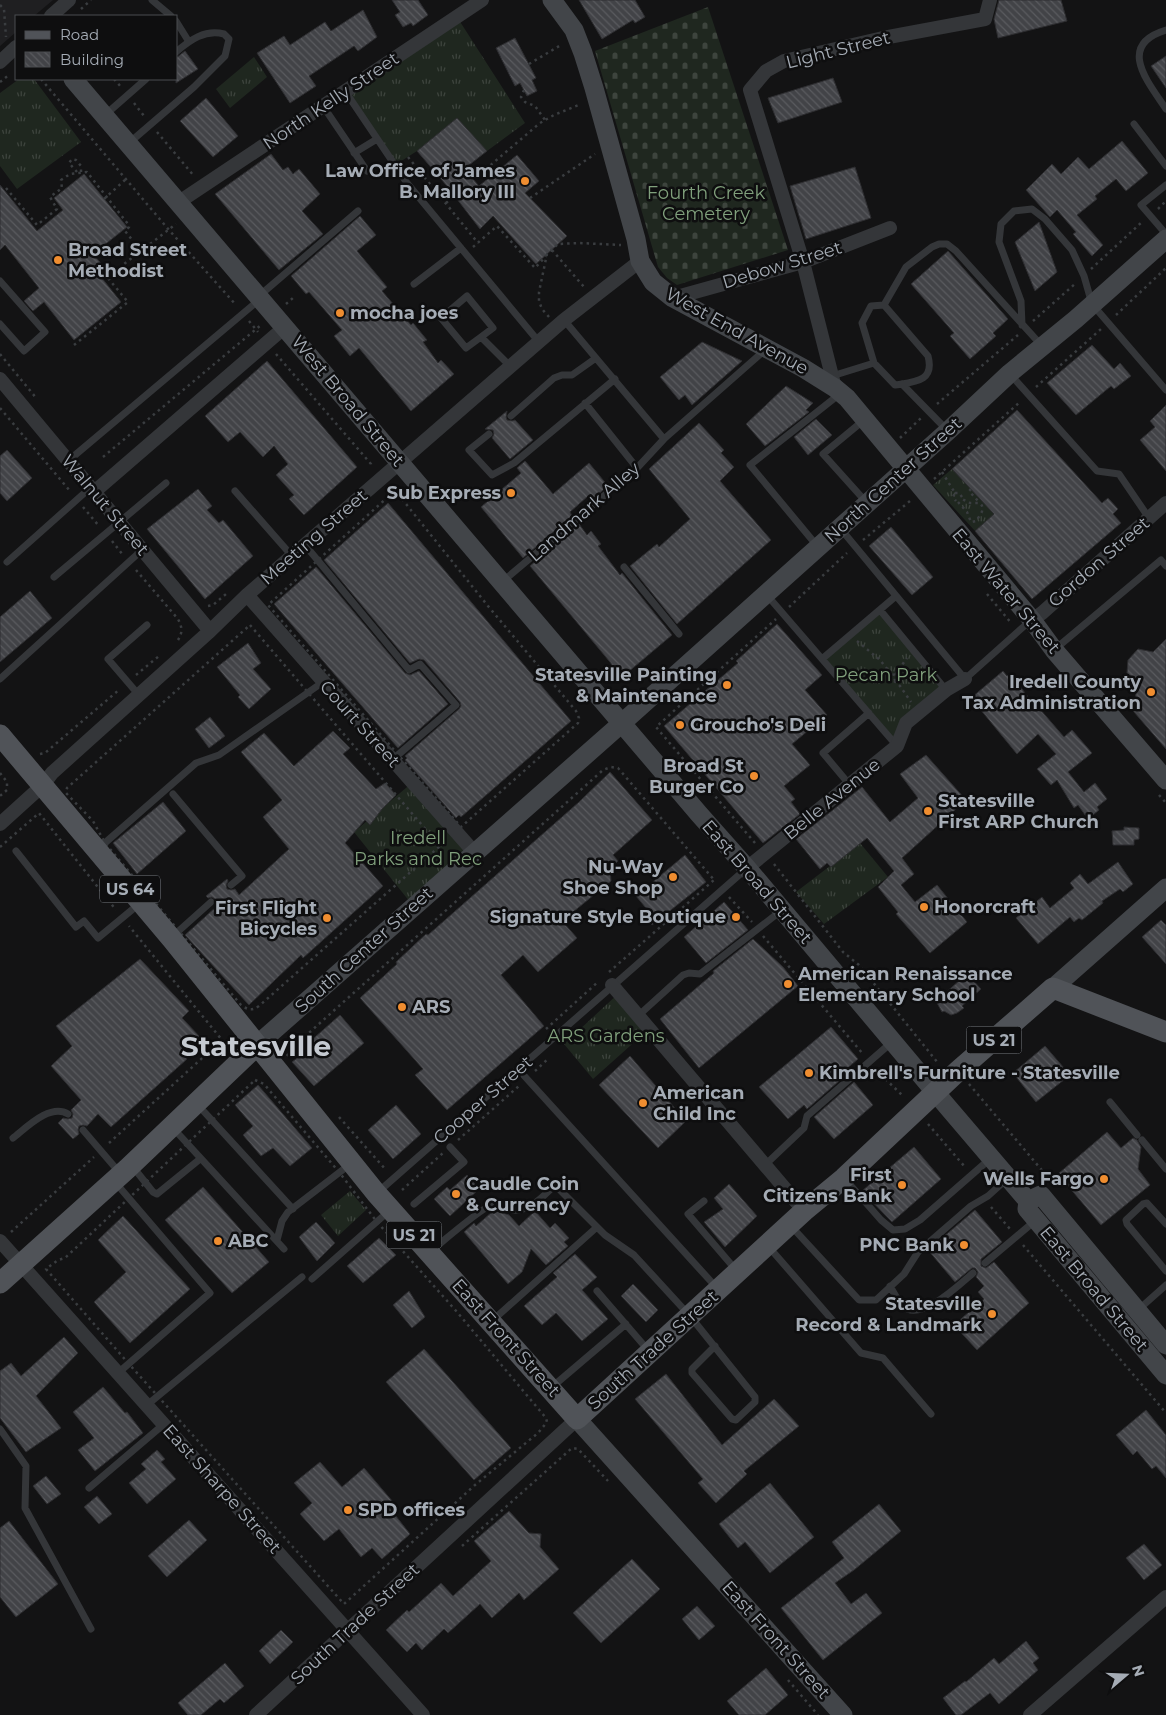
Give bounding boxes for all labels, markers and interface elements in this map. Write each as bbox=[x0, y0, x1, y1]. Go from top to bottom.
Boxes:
legend bbox=[15, 15, 178, 80]
text: Road bbox=[60, 25, 99, 44]
street label: Light Street bbox=[784, 26, 892, 74]
street label: North Kelly Street bbox=[259, 47, 403, 155]
text: Building bbox=[60, 50, 124, 69]
place label: Law Office of James B. Mallory III bbox=[325, 160, 515, 203]
marker: Law Office of James B. Mallory III bbox=[519, 175, 531, 187]
park label: Fourth Creek Cemetery bbox=[647, 182, 765, 225]
street label: Debow Street bbox=[720, 236, 844, 294]
place label: Broad Street Methodist bbox=[68, 239, 187, 282]
marker: Broad Street Methodist bbox=[52, 254, 64, 266]
street label: West End Avenue bbox=[662, 283, 812, 379]
place label: mocha joes bbox=[350, 302, 459, 324]
marker: mocha joes bbox=[334, 307, 346, 319]
street label: West Broad Street bbox=[287, 331, 409, 471]
street label: North Center Street bbox=[820, 413, 966, 547]
street label: Walnut Street bbox=[56, 450, 154, 560]
street label: Landmark Alley bbox=[524, 457, 645, 567]
place label: Sub Express bbox=[386, 482, 501, 504]
street label: Meeting Street bbox=[256, 485, 372, 589]
marker: Sub Express bbox=[505, 487, 517, 499]
street label: Gordon Street bbox=[1044, 512, 1154, 612]
street label: East Water Street bbox=[947, 524, 1065, 658]
place label: Statesville Painting & Maintenance bbox=[535, 664, 717, 707]
park label: Pecan Park bbox=[835, 664, 937, 686]
place label: Iredell County Tax Administration bbox=[962, 671, 1141, 714]
street label: Court Street bbox=[315, 676, 405, 772]
marker: Statesville Painting & Maintenance bbox=[721, 679, 733, 691]
marker: Iredell County Tax Administration bbox=[1145, 686, 1157, 698]
place label: Groucho's Deli bbox=[690, 714, 826, 736]
marker: Groucho's Deli bbox=[674, 719, 686, 731]
street label: Belle Avenue bbox=[779, 753, 885, 845]
place label: Broad St Burger Co bbox=[649, 755, 744, 798]
marker: Broad St Burger Co bbox=[748, 770, 760, 782]
place label: Statesville First ARP Church bbox=[938, 790, 1099, 833]
marker: Statesville First ARP Church bbox=[922, 805, 934, 817]
street label: East Broad Street bbox=[697, 816, 817, 948]
park label: Iredell Parks and Rec bbox=[354, 827, 482, 870]
place label: Nu-Way Shoe Shop bbox=[563, 856, 663, 899]
marker: Nu-Way Shoe Shop bbox=[667, 871, 679, 883]
road number: US 64 bbox=[100, 876, 160, 902]
street label: South Center Street bbox=[290, 882, 438, 1018]
place label: Honorcraft bbox=[934, 896, 1036, 918]
place label: First Flight Bicycles bbox=[215, 897, 317, 940]
marker: Honorcraft bbox=[918, 901, 930, 913]
place label: Signature Style Boutique bbox=[490, 906, 726, 928]
marker: Signature Style Boutique bbox=[730, 911, 742, 923]
marker: First Flight Bicycles bbox=[321, 912, 333, 924]
place label: American Renaissance Elementary School bbox=[797, 963, 1013, 1006]
marker: American Renaissance Elementary School bbox=[782, 978, 794, 990]
place label: ARS bbox=[411, 996, 451, 1018]
marker: ARS bbox=[396, 1001, 408, 1013]
park label: ARS Gardens bbox=[547, 1025, 665, 1047]
road number: US 21 bbox=[966, 1026, 1022, 1054]
district label: Statesville bbox=[181, 1029, 331, 1063]
street label: Cooper Street bbox=[429, 1051, 537, 1149]
place label: Kimbrell's Furniture - Statesville bbox=[819, 1062, 1120, 1084]
marker: Kimbrell's Furniture - Statesville bbox=[803, 1067, 815, 1079]
place label: American Child Inc bbox=[652, 1082, 744, 1125]
marker: American Child Inc bbox=[637, 1097, 649, 1109]
place label: First Citizens Bank bbox=[763, 1164, 892, 1207]
place label: Wells Fargo bbox=[983, 1168, 1094, 1190]
place label: Caudle Coin & Currency bbox=[466, 1173, 579, 1216]
marker: Wells Fargo bbox=[1098, 1173, 1110, 1185]
marker: First Citizens Bank bbox=[896, 1179, 908, 1191]
marker: Caudle Coin & Currency bbox=[450, 1188, 462, 1200]
road number: US 21 bbox=[386, 1222, 442, 1248]
street label: East Broad Street bbox=[1035, 1222, 1153, 1356]
place label: ABC bbox=[227, 1230, 269, 1252]
place label: PNC Bank bbox=[859, 1234, 954, 1256]
marker: ABC bbox=[212, 1235, 224, 1247]
marker: PNC Bank bbox=[958, 1239, 970, 1251]
street label: East Front Street bbox=[447, 1274, 565, 1402]
street label: South Trade Street bbox=[583, 1286, 723, 1414]
place label: Statesville Record & Landmark bbox=[795, 1293, 982, 1336]
marker: Statesville Record & Landmark bbox=[986, 1308, 998, 1320]
street label: East Sharpe Street bbox=[158, 1420, 286, 1558]
place label: SPD offices bbox=[358, 1499, 466, 1521]
marker: SPD offices bbox=[342, 1504, 354, 1516]
street label: South Trade Street bbox=[286, 1559, 424, 1689]
street label: East Front Street bbox=[717, 1576, 835, 1704]
north arrow bbox=[1101, 1650, 1151, 1700]
text: N bbox=[1128, 1662, 1149, 1679]

